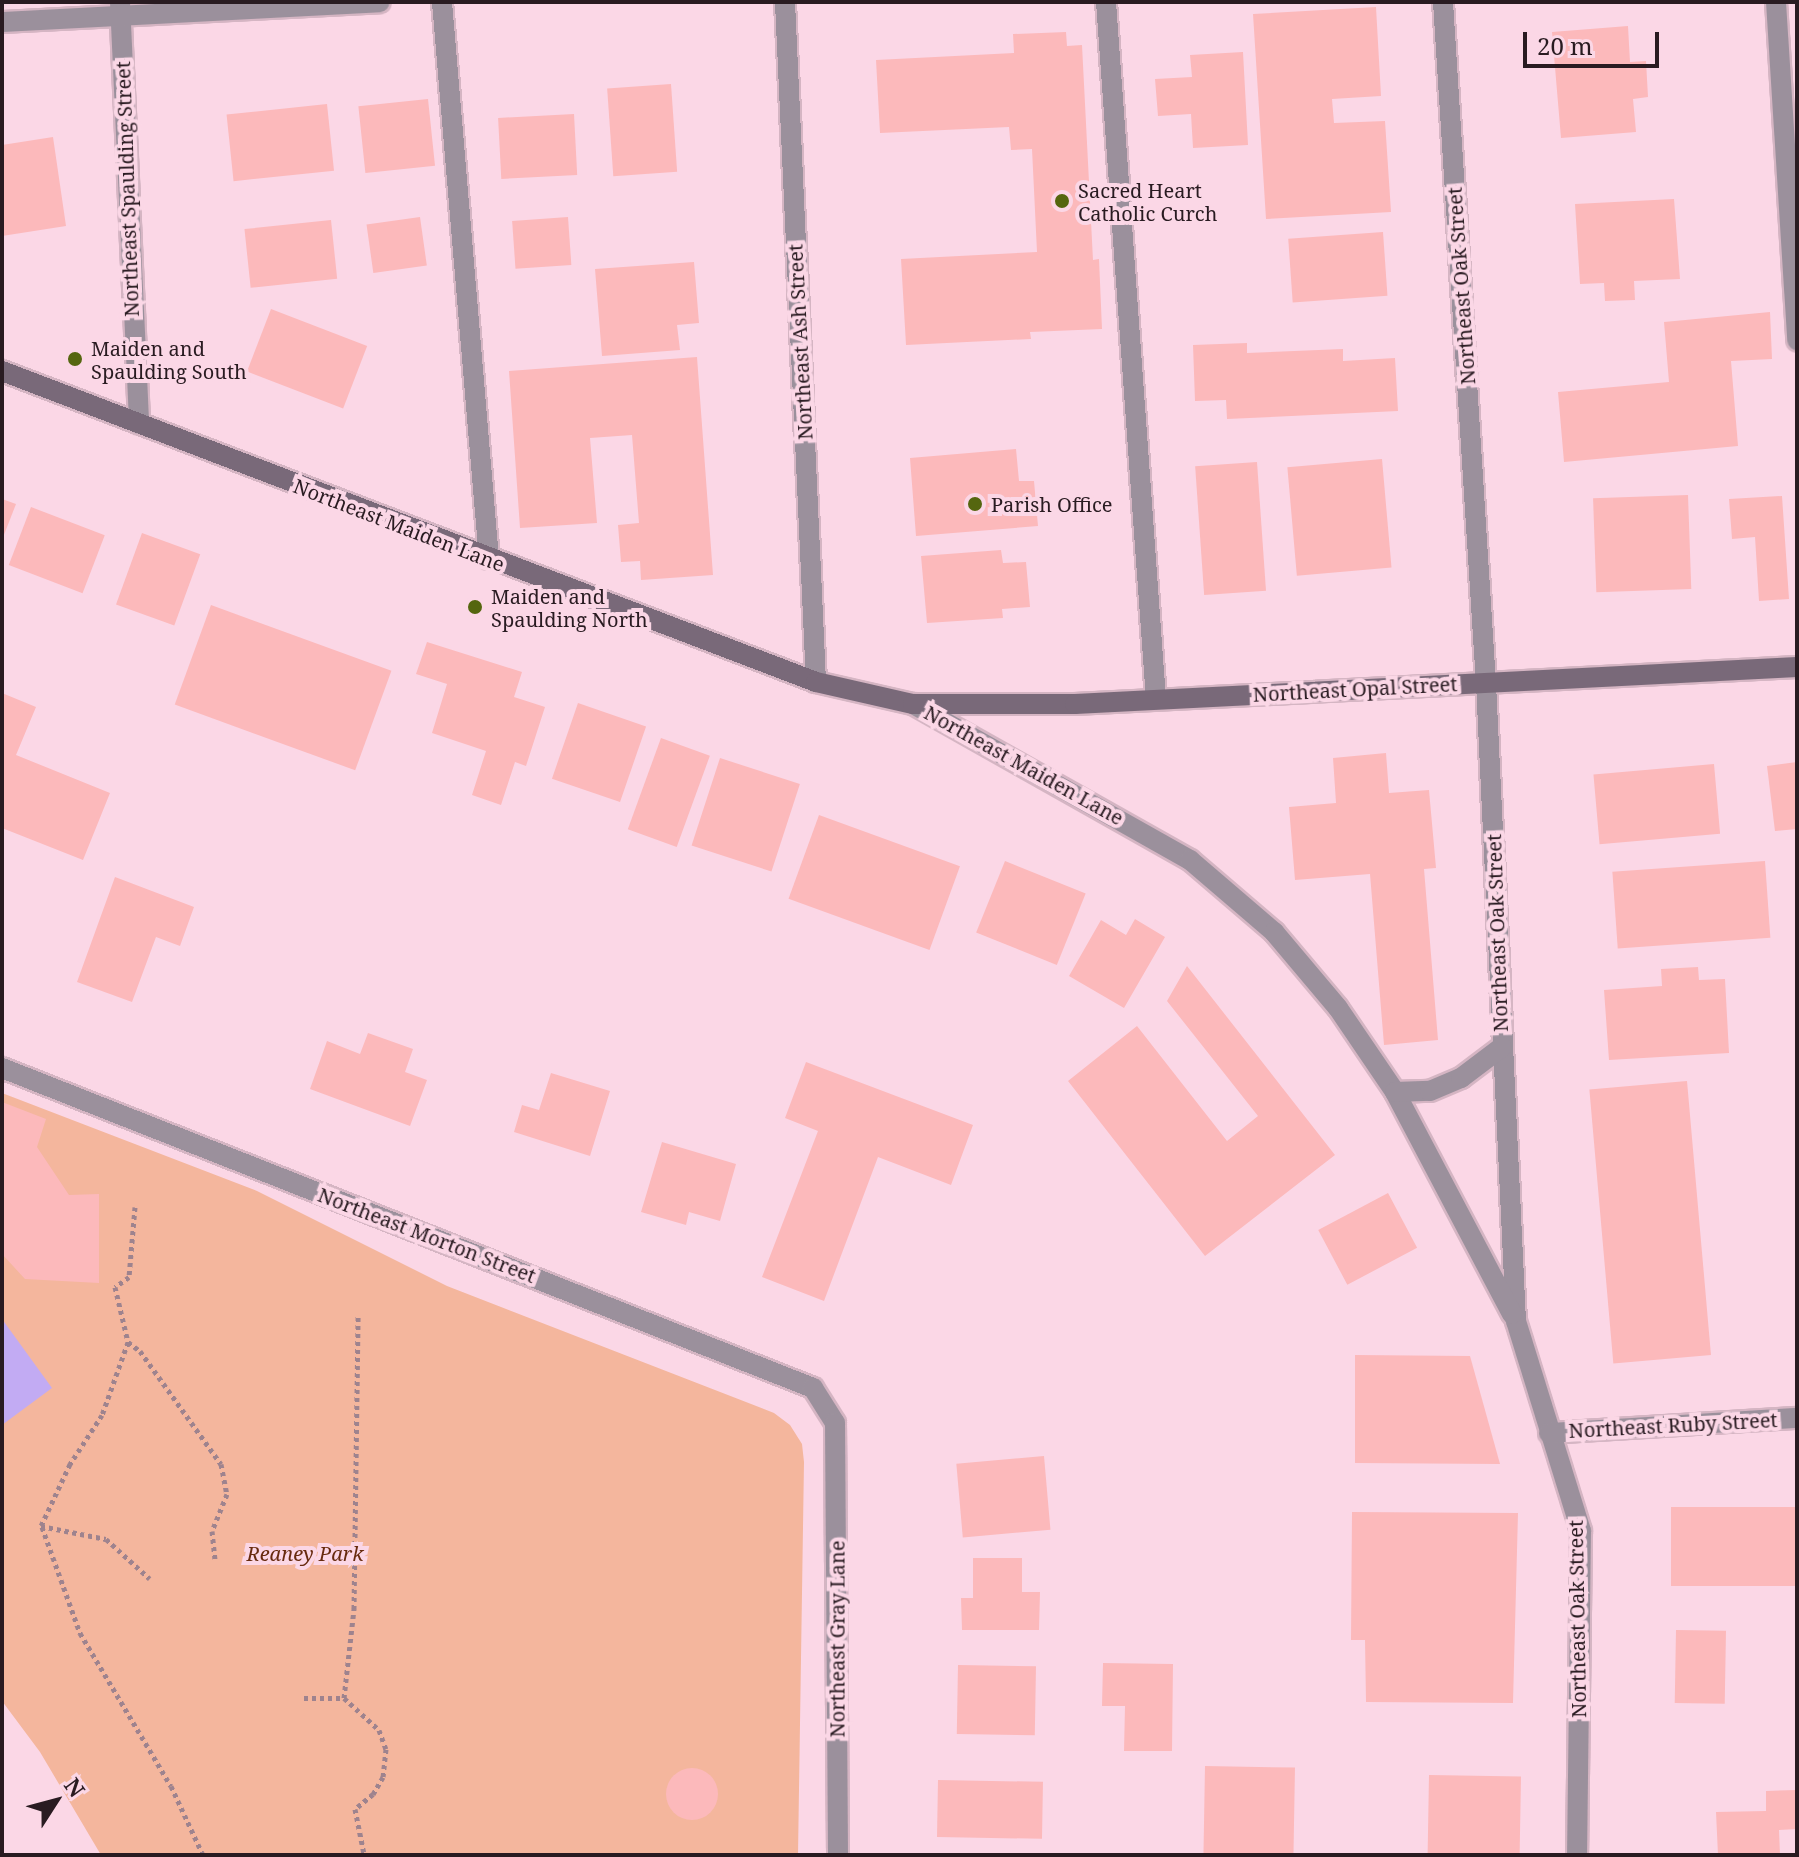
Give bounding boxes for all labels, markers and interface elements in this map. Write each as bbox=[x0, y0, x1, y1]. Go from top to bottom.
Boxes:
scale bar bbox=[1527, 16, 1663, 66]
text: 20 m bbox=[1537, 29, 1593, 62]
street label: Northeast Spaulding Street bbox=[111, 61, 143, 317]
place label: Sacred Heart Catholic Curch bbox=[1078, 178, 1217, 225]
street label: Northeast Oak Street bbox=[1442, 186, 1480, 386]
marker: Sacred Heart Catholic Curch bbox=[1053, 192, 1071, 210]
street label: Northeast Ash Street bbox=[783, 244, 817, 440]
place label: Maiden and Spaulding South bbox=[91, 336, 247, 383]
marker: Maiden and Spaulding South bbox=[66, 350, 84, 368]
street label: Northeast Maiden Lane bbox=[290, 474, 508, 576]
place label: Parish Office bbox=[991, 492, 1112, 516]
marker: Parish Office bbox=[966, 495, 984, 513]
place label: Maiden and Spaulding North bbox=[491, 584, 648, 631]
marker: Maiden and Spaulding North bbox=[466, 598, 484, 616]
street label: Northeast Opal Street bbox=[1252, 672, 1458, 706]
street label: Northeast Maiden Lane bbox=[920, 700, 1128, 830]
street label: Northeast Oak Street bbox=[1482, 834, 1512, 1032]
street label: Northeast Morton Street bbox=[315, 1182, 539, 1288]
street label: Northeast Ruby Street bbox=[1568, 1408, 1778, 1442]
street label: Northeast Oak Street bbox=[1563, 1520, 1591, 1718]
street label: Northeast Gray Lane bbox=[825, 1540, 849, 1738]
park label: Reaney Park bbox=[246, 1541, 364, 1565]
north arrow bbox=[16, 1761, 96, 1841]
text: N bbox=[58, 1771, 93, 1803]

